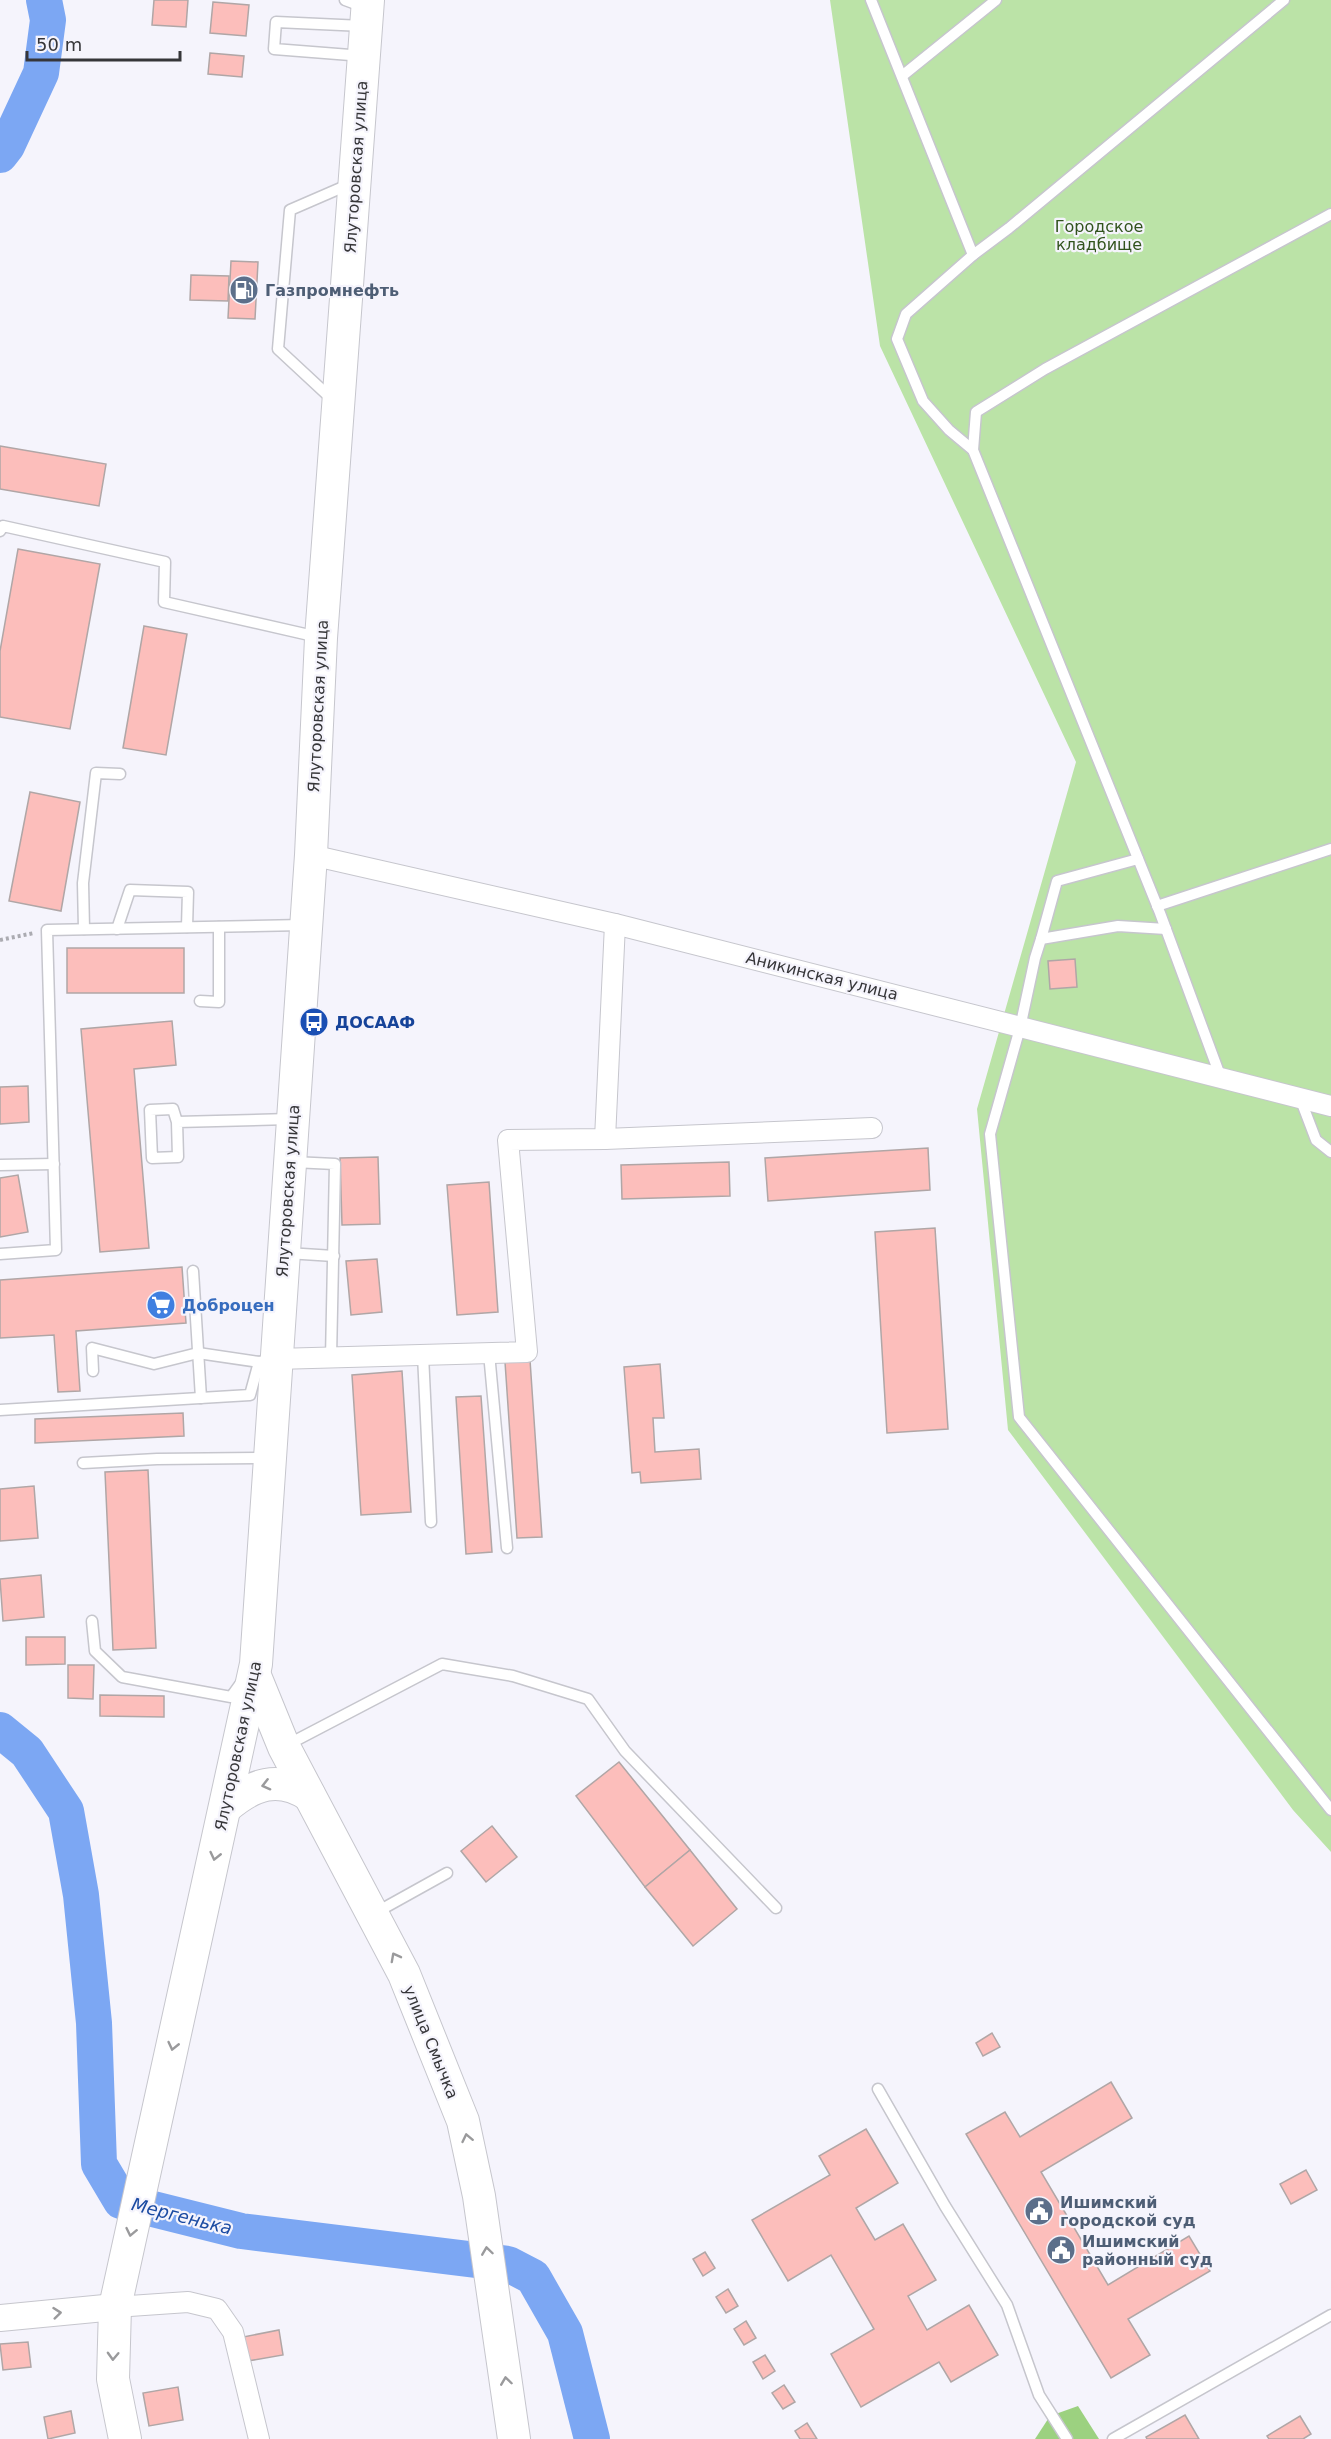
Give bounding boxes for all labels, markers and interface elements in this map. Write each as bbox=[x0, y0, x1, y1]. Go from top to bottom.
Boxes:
scale bar bbox=[27, 24, 180, 62]
text: 50 m bbox=[36, 34, 82, 55]
street label: Ялуторовская улица bbox=[340, 80, 372, 254]
park label: Городское кладбище bbox=[1055, 217, 1143, 254]
fuel station icon: Газпромнефть bbox=[228, 274, 260, 306]
place label: Газпромнефть bbox=[265, 281, 399, 300]
street label: Ялуторовская улица bbox=[304, 619, 332, 793]
street label: Аникинская улица bbox=[744, 948, 900, 1004]
bus stop icon: ДОСААФ bbox=[298, 1006, 330, 1038]
place label: ДОСААФ bbox=[335, 1013, 415, 1032]
street label: Ялуторовская улица bbox=[272, 1104, 304, 1278]
supermarket icon: Доброцен bbox=[145, 1289, 177, 1321]
place label: Доброцен bbox=[182, 1296, 275, 1315]
street label: Ялуторовская улица bbox=[211, 1659, 265, 1833]
one-way arrow bbox=[261, 1778, 271, 1791]
one-way arrow bbox=[209, 1851, 222, 1861]
one-way arrow bbox=[391, 1953, 402, 1964]
street label: улица Смычка bbox=[400, 1982, 462, 2102]
one-way arrow bbox=[167, 2041, 180, 2051]
one-way arrow bbox=[461, 2134, 474, 2144]
water label: Мергенька bbox=[130, 2193, 234, 2239]
place label: Ишимский городской суд bbox=[1060, 2193, 1196, 2230]
public building icon: Ишимский городской суд bbox=[1023, 2195, 1055, 2227]
one-way arrow bbox=[125, 2227, 138, 2237]
place label: Ишимский районный суд bbox=[1082, 2232, 1213, 2269]
public building icon: Ишимский районный суд bbox=[1045, 2234, 1077, 2266]
one-way arrow bbox=[482, 2246, 494, 2256]
one-way arrow bbox=[53, 2307, 62, 2319]
one-way arrow bbox=[107, 2352, 120, 2361]
one-way arrow bbox=[500, 2376, 512, 2386]

